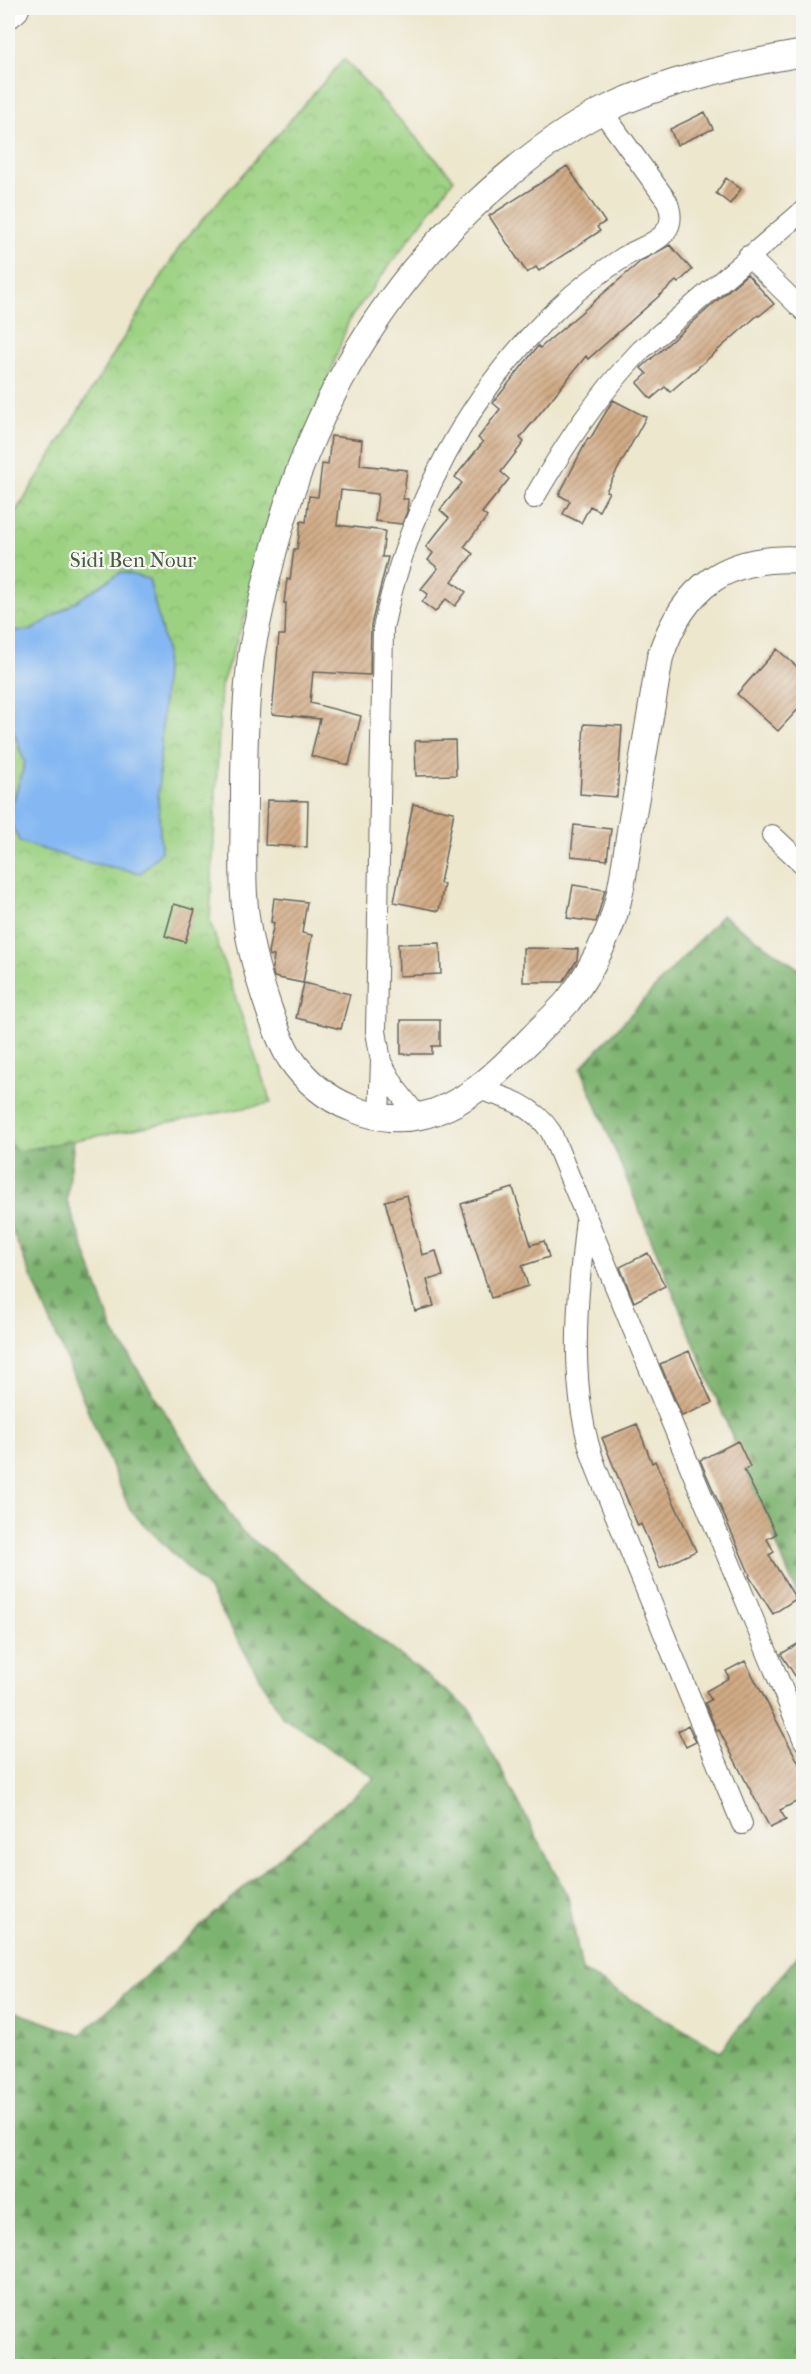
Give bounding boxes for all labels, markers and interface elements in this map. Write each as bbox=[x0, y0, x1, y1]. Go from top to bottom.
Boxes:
park label: Sidi Ben Nour bbox=[70, 548, 196, 572]

